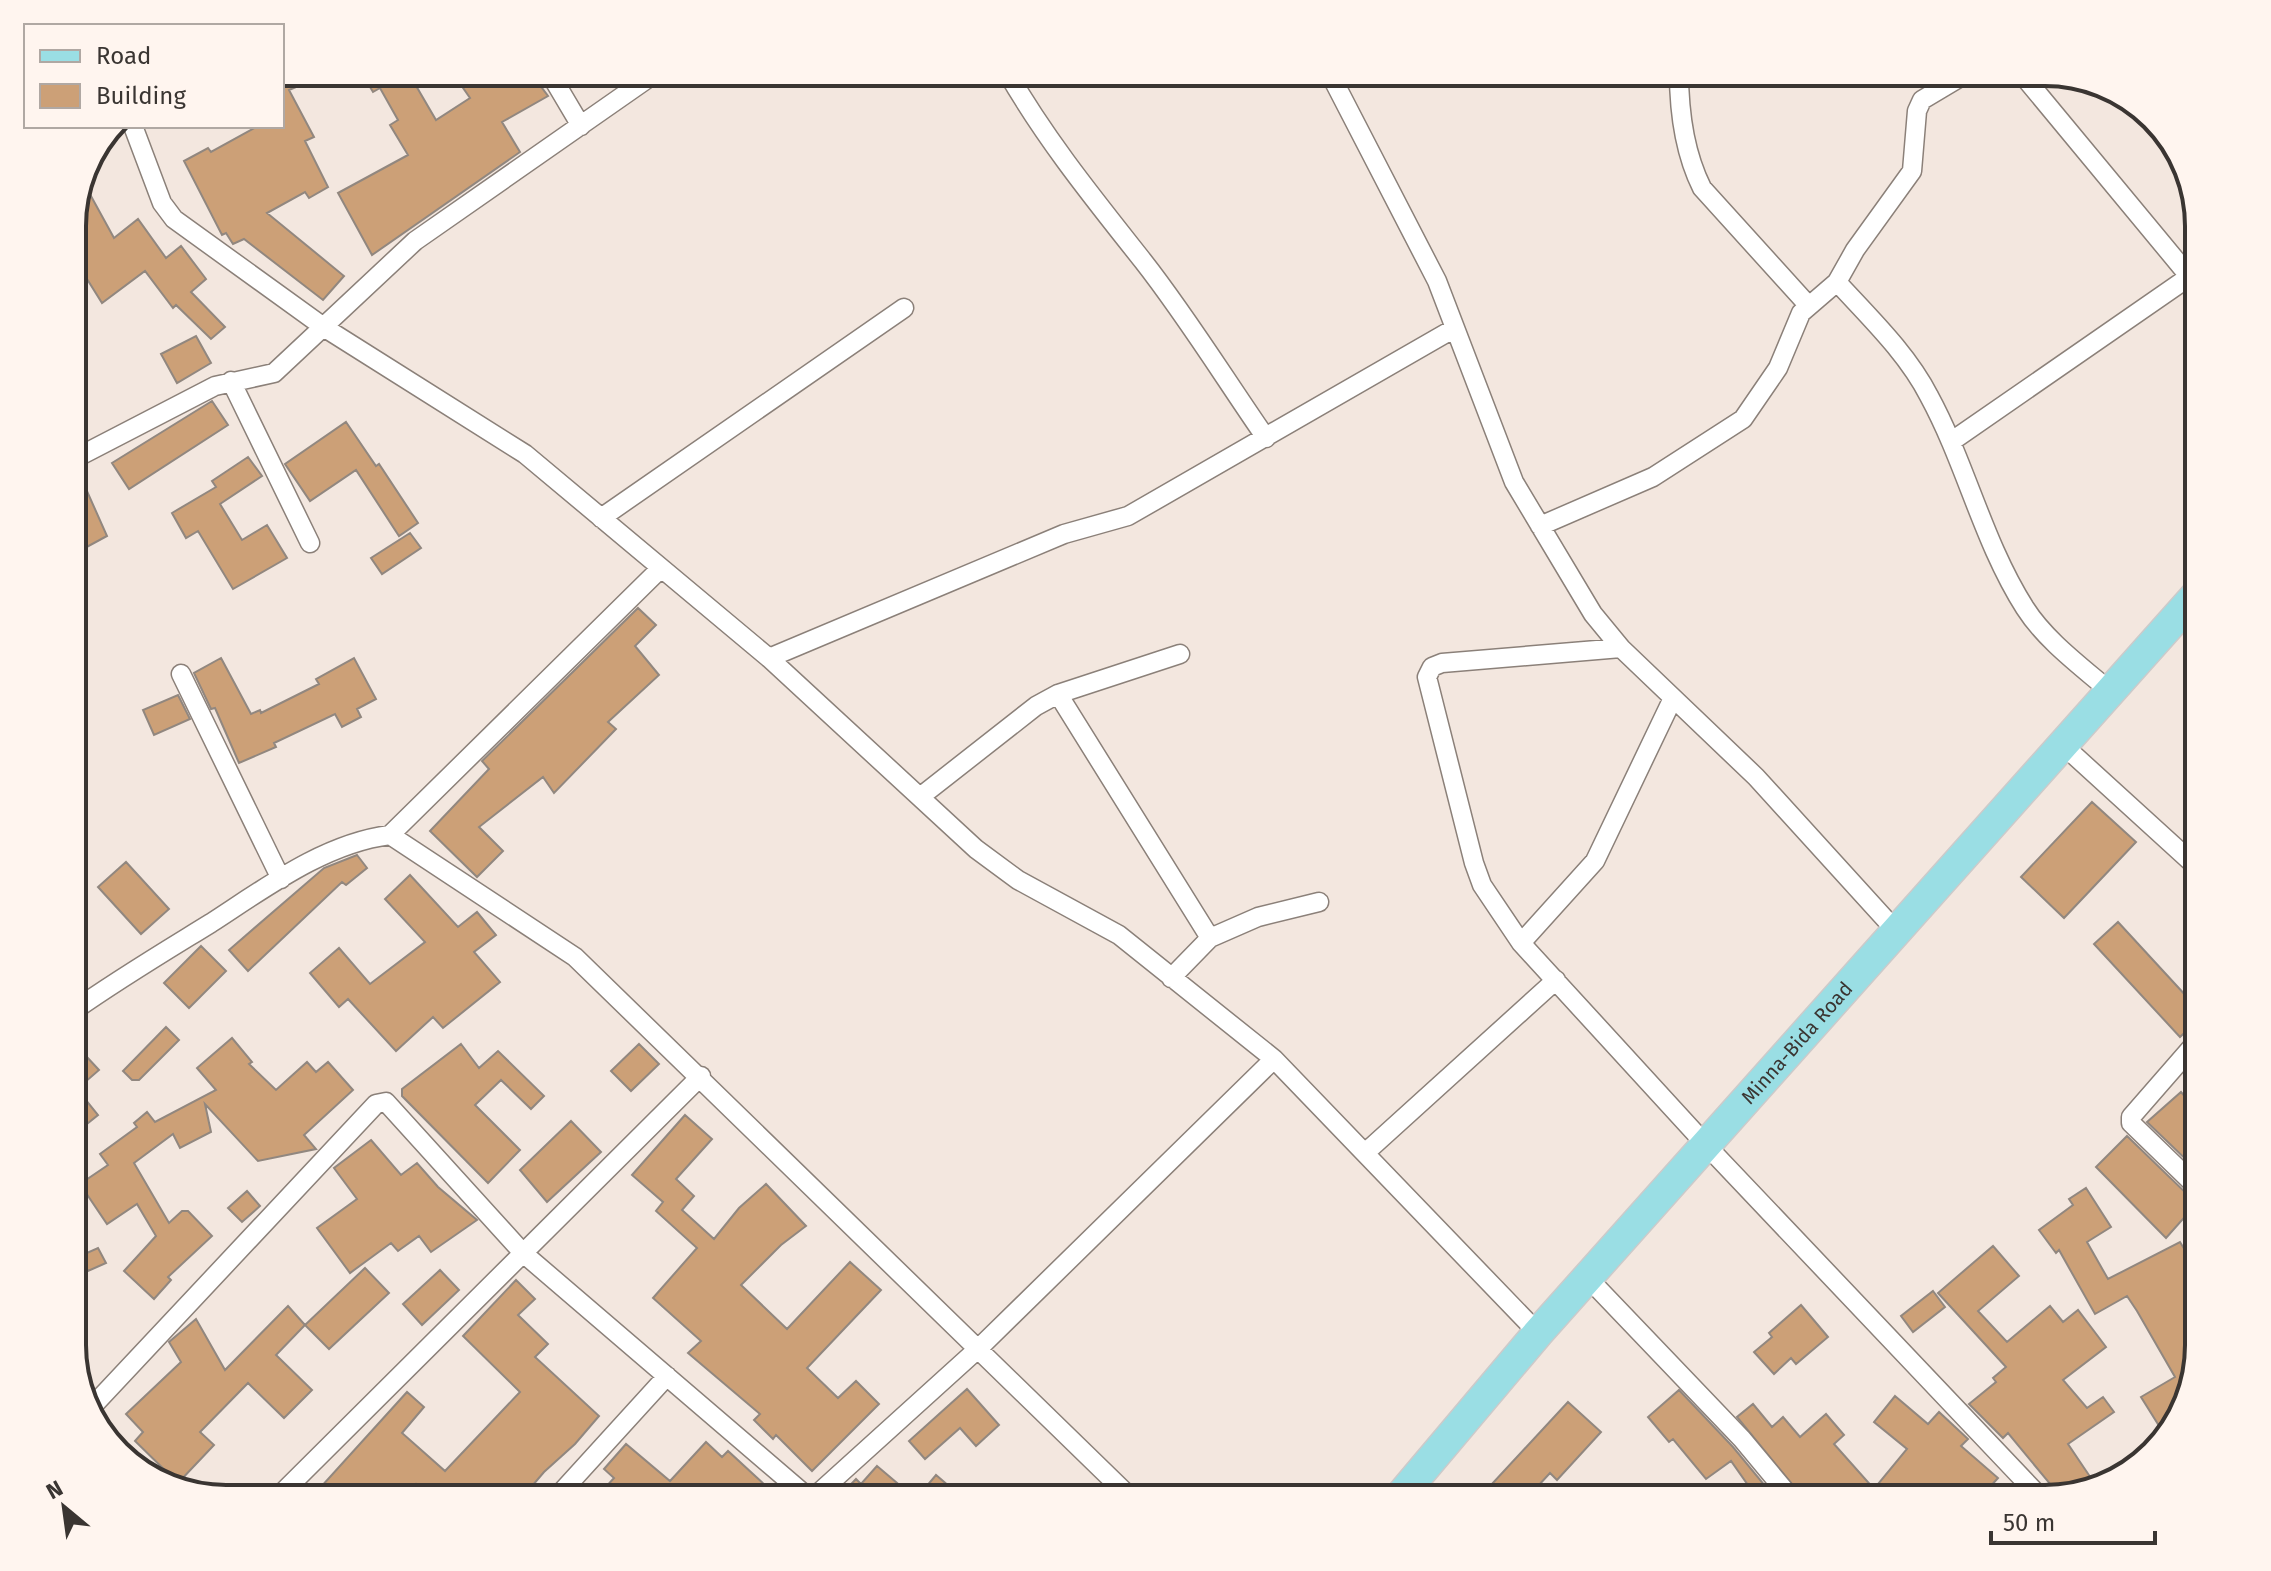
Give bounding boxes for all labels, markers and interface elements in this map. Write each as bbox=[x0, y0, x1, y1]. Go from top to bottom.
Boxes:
legend bbox=[24, 24, 284, 128]
text: Road bbox=[96, 42, 151, 70]
text: Building bbox=[96, 82, 186, 110]
street label: Minna-Bida Road bbox=[1736, 977, 1858, 1109]
north arrow bbox=[24, 1467, 104, 1547]
text: N bbox=[42, 1475, 67, 1505]
scale bar bbox=[1991, 1495, 2155, 1545]
text: 50 m bbox=[2003, 1509, 2055, 1537]

